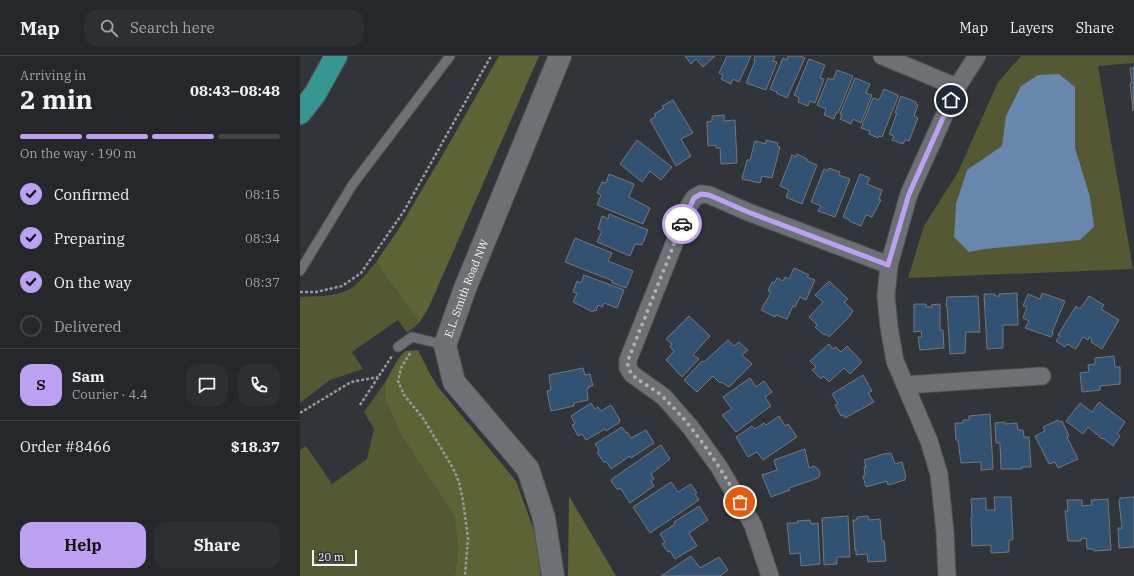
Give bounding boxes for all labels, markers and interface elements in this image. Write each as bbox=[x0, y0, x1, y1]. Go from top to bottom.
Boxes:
search box bbox=[84, 10, 364, 46]
text: Map bbox=[20, 16, 60, 40]
icon: search bbox=[98, 17, 120, 39]
text: Search here bbox=[130, 18, 214, 37]
text: Map bbox=[960, 19, 988, 37]
text: Layers bbox=[1010, 19, 1054, 37]
text: Share bbox=[1076, 19, 1114, 37]
text: Arriving in bbox=[20, 67, 86, 84]
text: 08:43–08:48 bbox=[190, 81, 280, 100]
text: 2 min bbox=[20, 82, 93, 116]
pin bbox=[934, 83, 968, 117]
icon: home bbox=[940, 89, 962, 111]
text: On the way · 190 m bbox=[20, 145, 136, 162]
icon: check bbox=[20, 183, 42, 205]
text: Confirmed bbox=[54, 185, 129, 204]
text: 08:15 bbox=[245, 186, 280, 203]
courier bbox=[662, 204, 702, 244]
icon: car bbox=[671, 213, 693, 235]
icon: check bbox=[20, 227, 42, 249]
text: Preparing bbox=[54, 229, 125, 248]
text: 08:34 bbox=[245, 230, 280, 247]
street label: E.L. Smith Road NW bbox=[441, 237, 491, 339]
icon: check bbox=[20, 271, 42, 293]
text: On the way bbox=[54, 273, 132, 292]
text: 08:37 bbox=[245, 274, 280, 291]
text: Delivered bbox=[54, 317, 122, 336]
button: chat bbox=[186, 364, 228, 406]
button: phone bbox=[238, 364, 280, 406]
text: Sam bbox=[72, 367, 105, 386]
text: S bbox=[36, 375, 46, 394]
text: Courier · 4.4 bbox=[72, 386, 148, 403]
text: Order #8466 bbox=[20, 437, 111, 456]
text: $18.37 bbox=[231, 437, 280, 456]
pin bbox=[723, 485, 757, 519]
icon: bag bbox=[729, 491, 751, 513]
button: Help bbox=[20, 522, 146, 568]
button: Share bbox=[154, 522, 280, 568]
scale bar bbox=[312, 548, 357, 567]
text: 20 m bbox=[318, 550, 344, 564]

